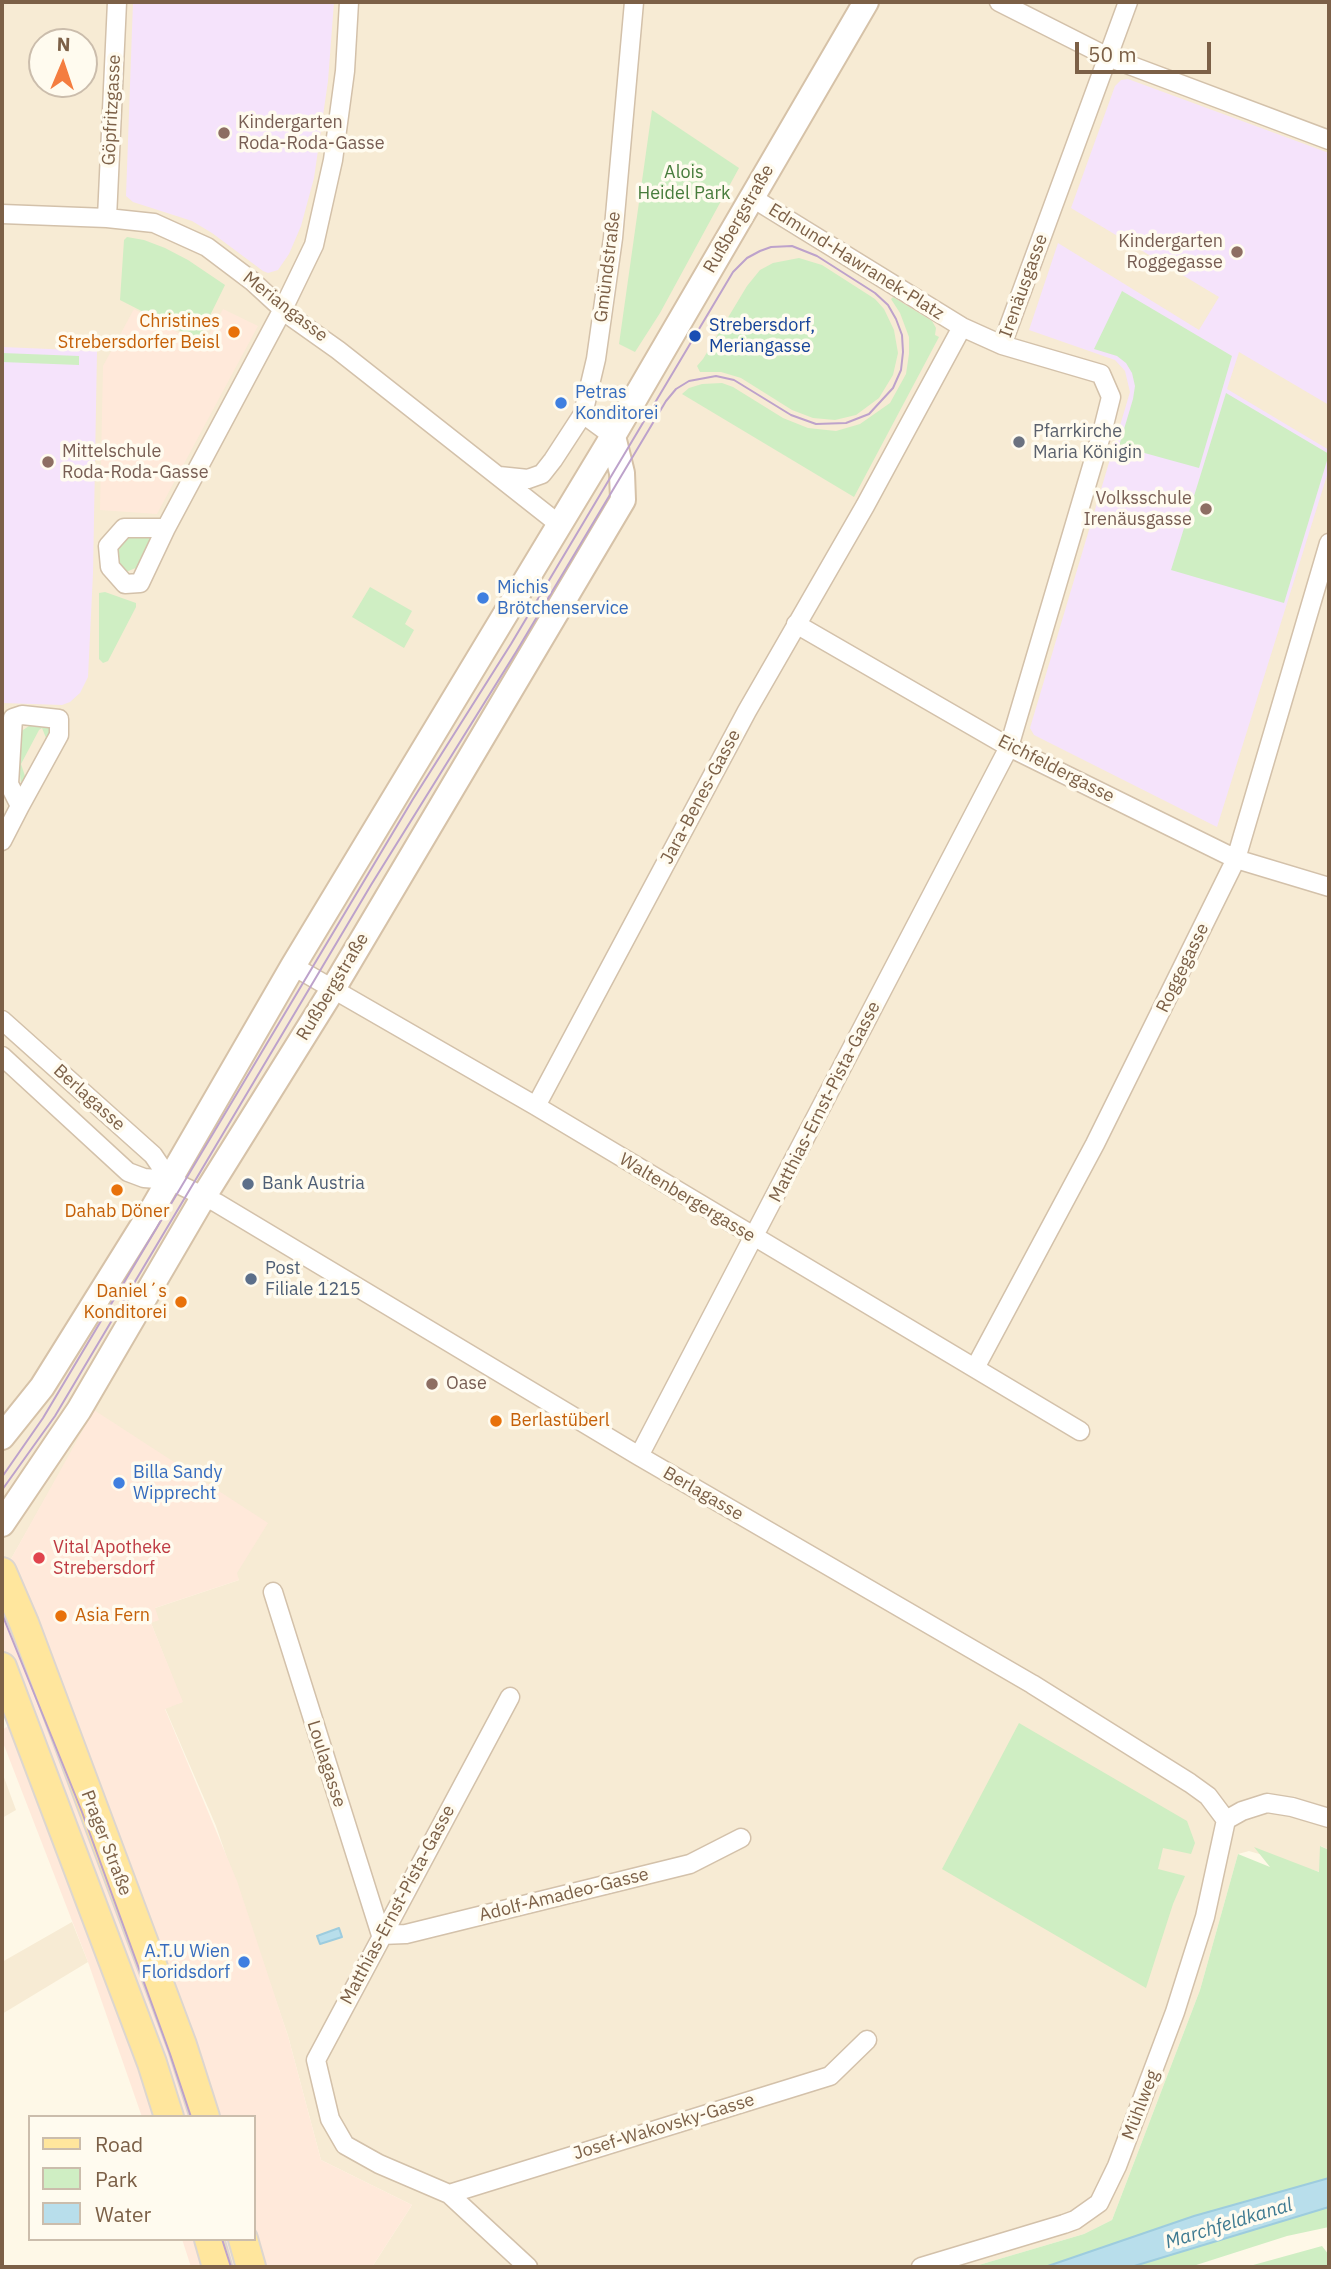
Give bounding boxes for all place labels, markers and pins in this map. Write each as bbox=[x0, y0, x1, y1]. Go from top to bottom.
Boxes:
place label: Kindergarten Roda-Roda-Gasse bbox=[238, 112, 385, 154]
marker: Kindergarten Roda-Roda-Gasse bbox=[216, 125, 232, 141]
place label: Kindergarten Roggegasse bbox=[1118, 231, 1223, 274]
marker: Kindergarten Roggegasse bbox=[1229, 244, 1245, 260]
place label: Christines Strebersdorfer Beisl bbox=[58, 311, 220, 354]
place label: Strebersdorf, Meriangasse bbox=[709, 315, 815, 358]
marker: Christines Strebersdorfer Beisl bbox=[226, 324, 242, 340]
marker: Strebersdorf, Meriangasse bbox=[687, 328, 703, 344]
place label: Petras Konditorei bbox=[575, 382, 658, 424]
marker: Petras Konditorei bbox=[553, 395, 569, 411]
place label: Pfarrkirche Maria Königin bbox=[1033, 421, 1142, 464]
marker: Pfarrkirche Maria Königin bbox=[1011, 434, 1027, 450]
place label: Mittelschule Roda-Roda-Gasse bbox=[62, 441, 209, 484]
marker: Mittelschule Roda-Roda-Gasse bbox=[40, 454, 56, 470]
place label: Volksschule Irenäusgasse bbox=[1083, 488, 1192, 530]
marker: Volksschule Irenäusgasse bbox=[1198, 501, 1214, 517]
place label: Michis Brötchenservice bbox=[497, 577, 629, 620]
marker: Michis Brötchenservice bbox=[475, 590, 491, 606]
place label: Bank Austria bbox=[262, 1173, 365, 1195]
marker: Bank Austria bbox=[240, 1176, 256, 1192]
marker: Dahab Döner bbox=[109, 1182, 125, 1198]
place label: Dahab Döner bbox=[64, 1201, 170, 1223]
place label: Post Filiale 1215 bbox=[265, 1258, 361, 1300]
marker: Post Filiale 1215 bbox=[243, 1271, 259, 1287]
place label: Daniel´s Konditorei bbox=[84, 1281, 167, 1324]
marker: Daniel´s Konditorei bbox=[173, 1294, 189, 1310]
place label: Oase bbox=[446, 1373, 487, 1395]
marker: Oase bbox=[424, 1376, 440, 1392]
place label: Berlastüberl bbox=[510, 1410, 610, 1432]
marker: Berlastüberl bbox=[488, 1413, 504, 1429]
place label: Billa Sandy Wipprecht bbox=[133, 1462, 223, 1504]
marker: Billa Sandy Wipprecht bbox=[111, 1475, 127, 1491]
place label: Vital Apotheke Strebersdorf bbox=[53, 1537, 171, 1580]
marker: Vital Apotheke Strebersdorf bbox=[31, 1550, 47, 1566]
place label: Asia Fern bbox=[75, 1605, 150, 1627]
marker: Asia Fern bbox=[53, 1608, 69, 1624]
place label: A.T.U Wien Floridsdorf bbox=[142, 1941, 230, 1983]
marker: A.T.U Wien Floridsdorf bbox=[236, 1954, 252, 1970]

